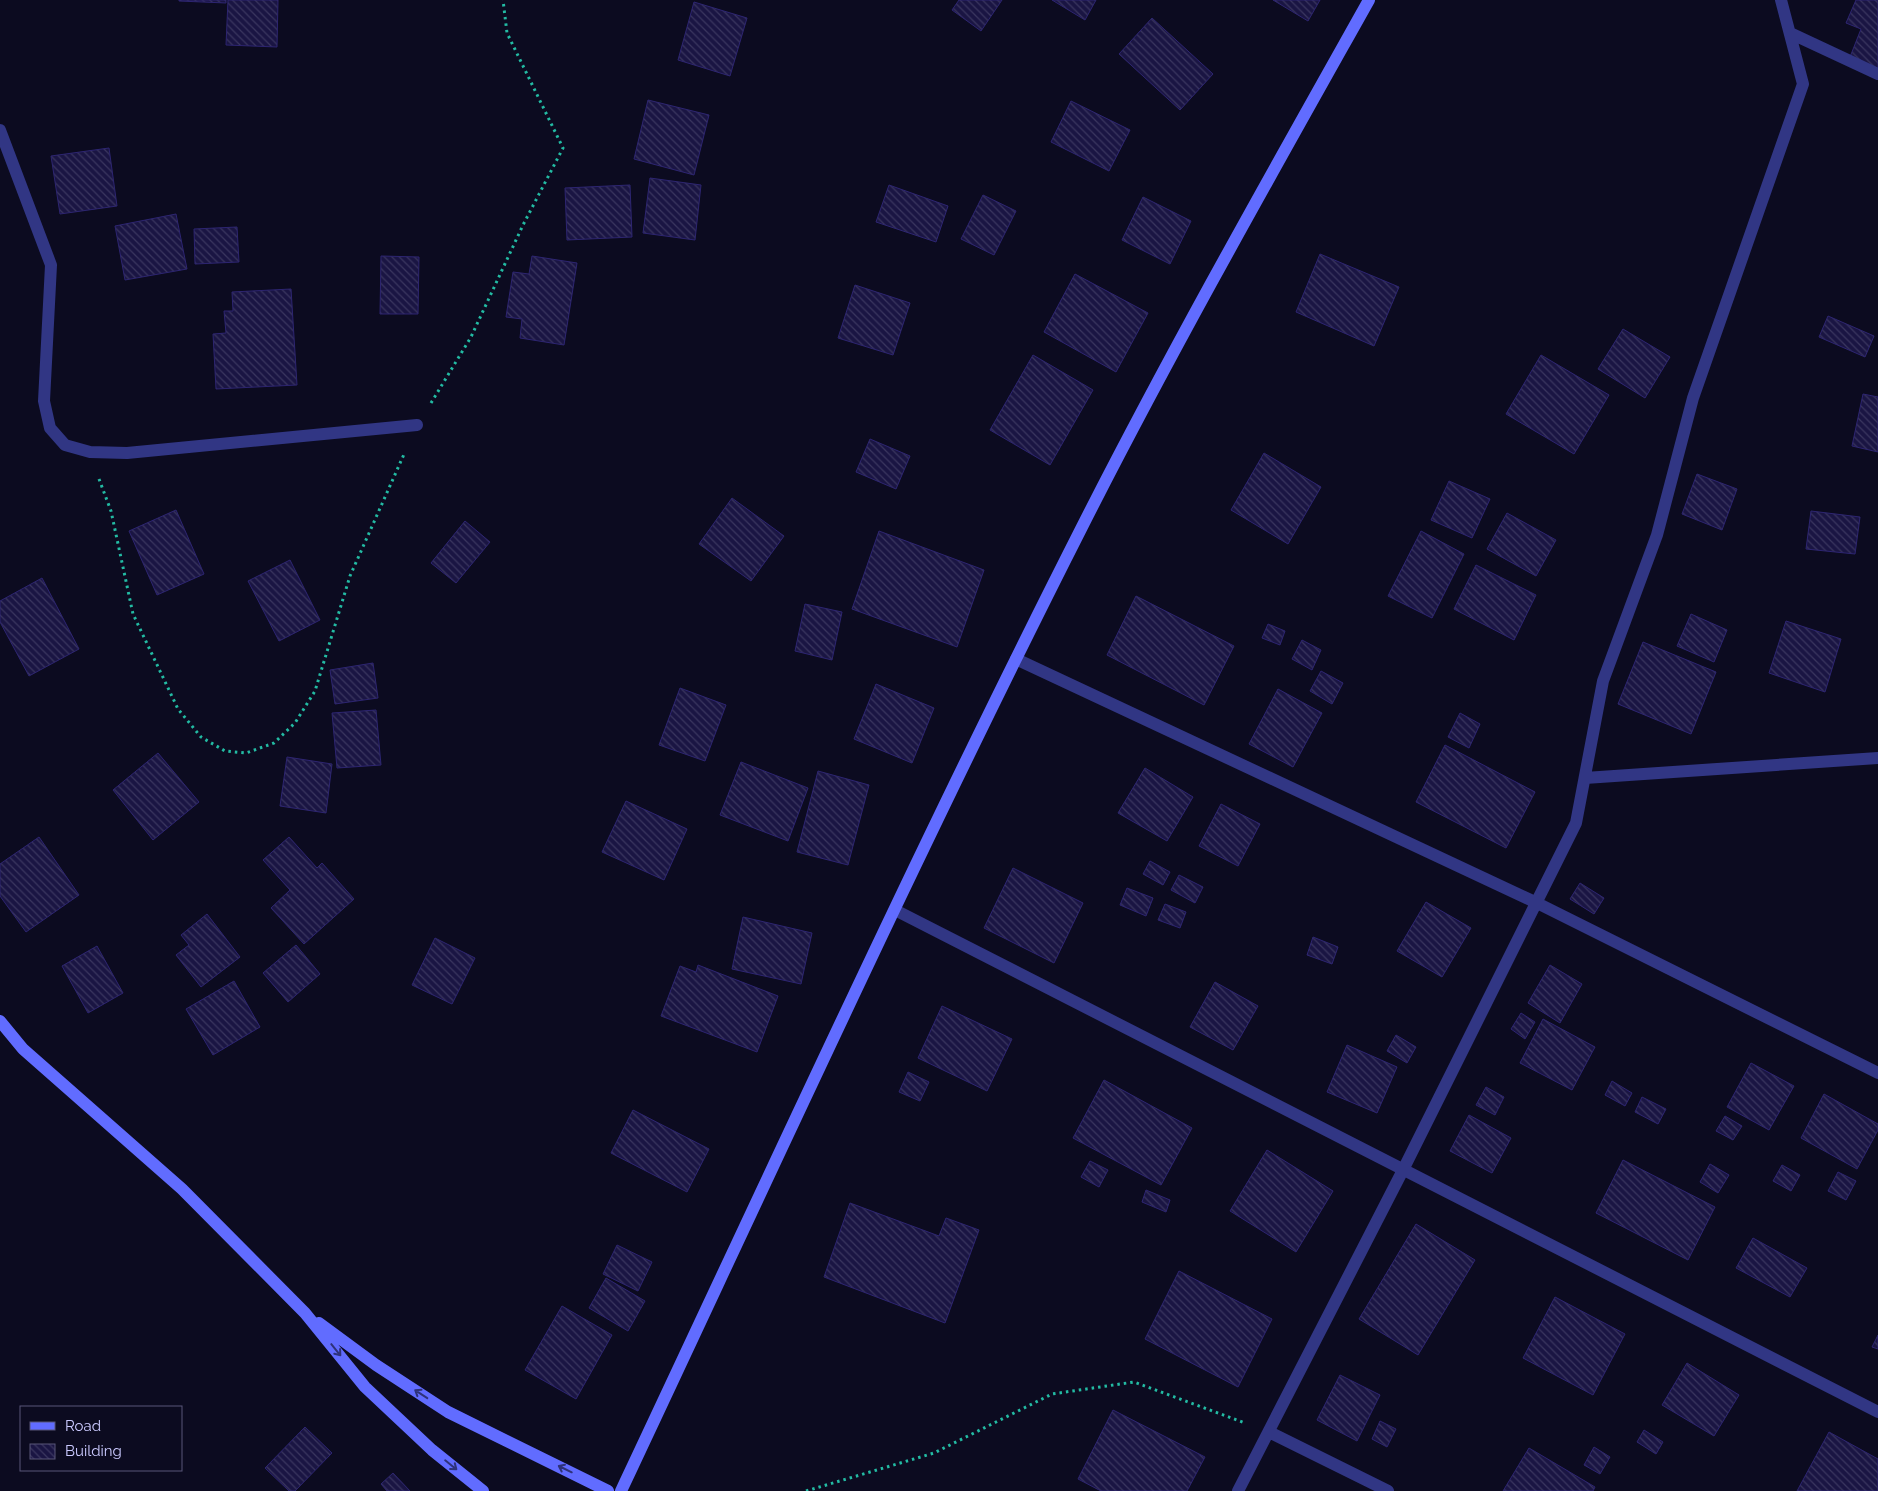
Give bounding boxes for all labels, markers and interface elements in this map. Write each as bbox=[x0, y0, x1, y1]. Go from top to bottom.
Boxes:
one-way arrow bbox=[330, 1344, 341, 1357]
one-way arrow bbox=[414, 1389, 428, 1399]
legend bbox=[20, 1406, 182, 1471]
text: Road bbox=[65, 1417, 101, 1435]
text: Building bbox=[65, 1442, 122, 1460]
one-way arrow bbox=[444, 1459, 457, 1470]
one-way arrow bbox=[557, 1464, 572, 1474]

